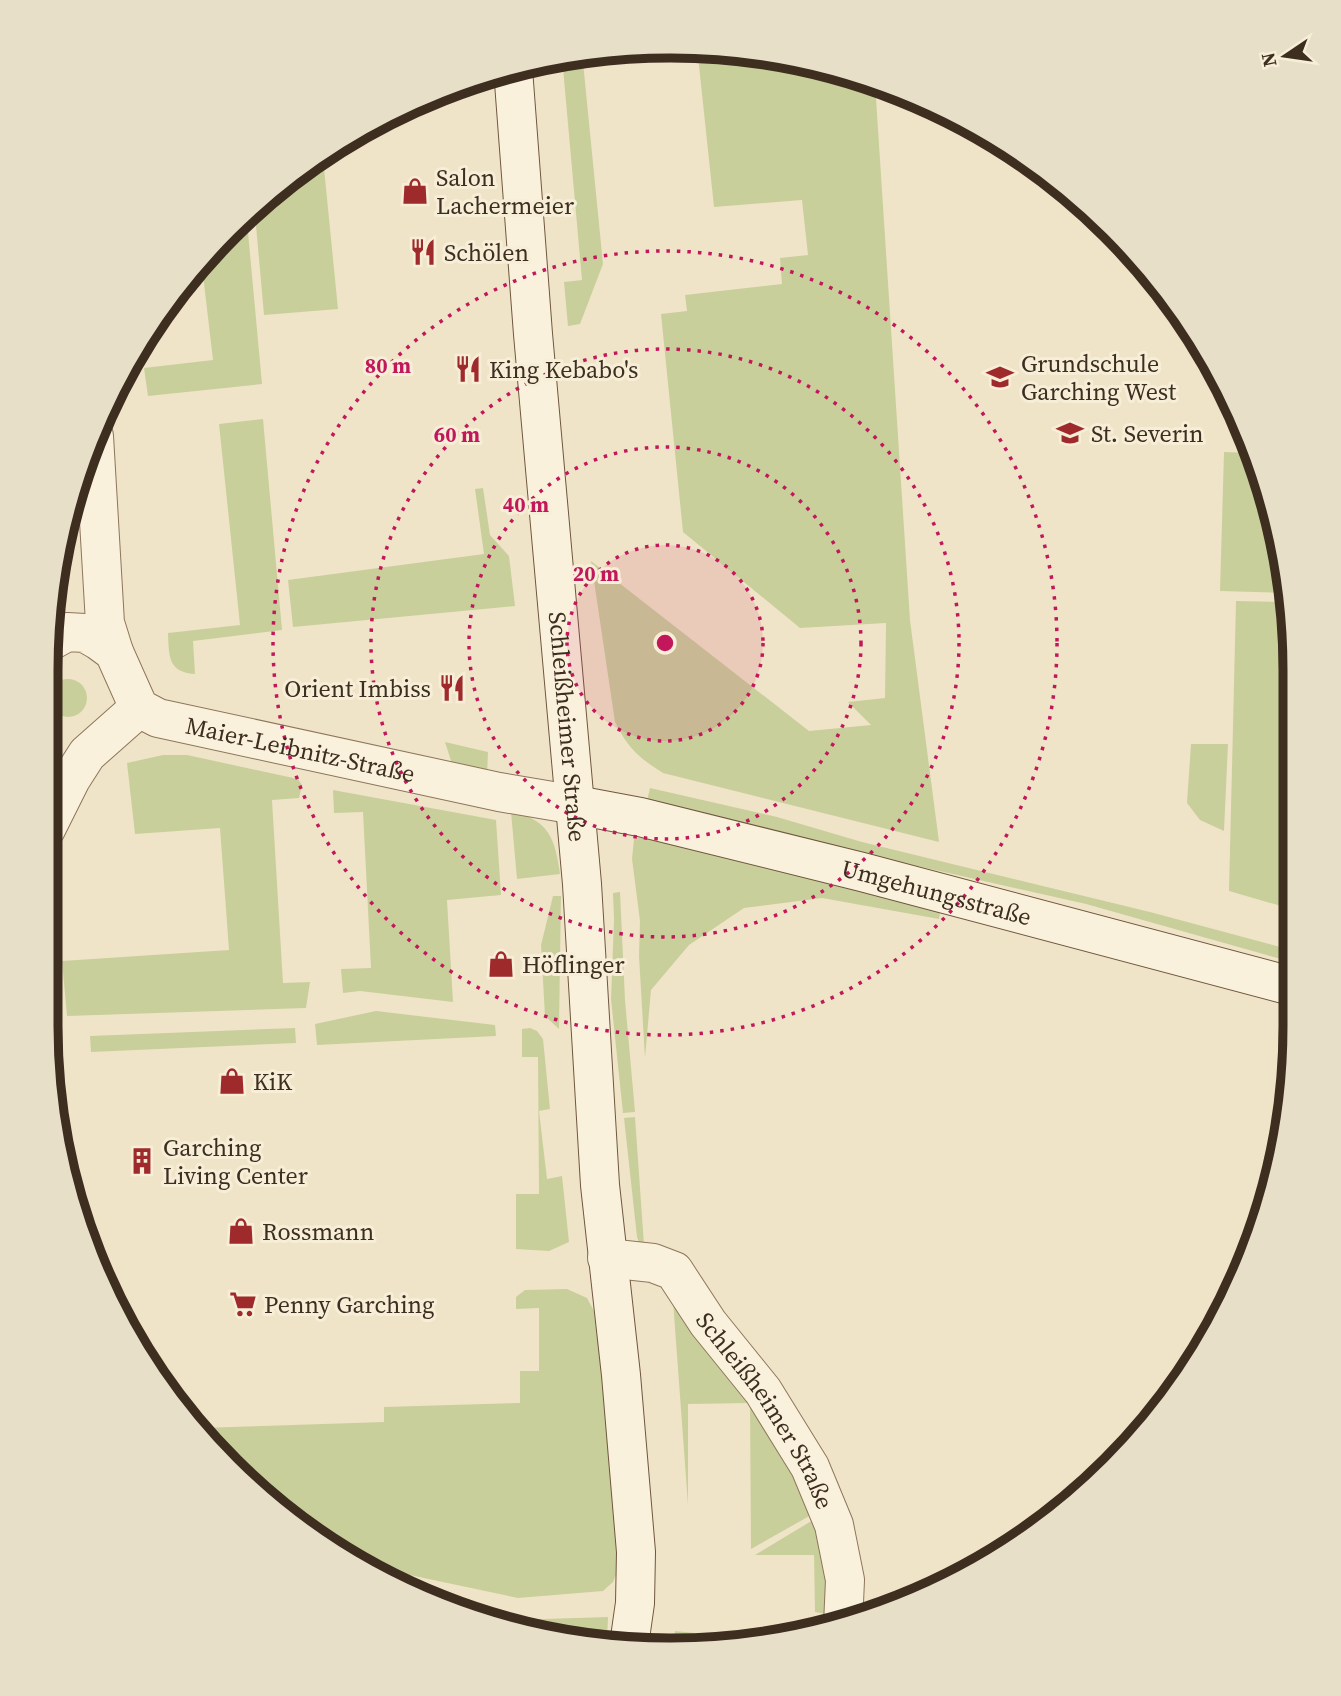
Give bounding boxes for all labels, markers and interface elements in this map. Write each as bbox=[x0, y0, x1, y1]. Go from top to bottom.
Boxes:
north arrow bbox=[1250, 21, 1320, 91]
text: N bbox=[1254, 50, 1283, 69]
place label: Salon Lachermeier bbox=[436, 161, 574, 222]
shop icon: Salon Lachermeier bbox=[400, 176, 430, 206]
place label: Schölen bbox=[444, 236, 529, 269]
restaurant icon: Schölen bbox=[408, 237, 438, 267]
place label: Grundschule Garching West bbox=[1021, 347, 1176, 408]
text: 80 m bbox=[365, 351, 411, 380]
place label: King Kebabo's bbox=[489, 353, 638, 386]
restaurant icon: King Kebabo's bbox=[453, 354, 483, 384]
school or university icon: Grundschule Garching West bbox=[985, 362, 1015, 392]
place label: St. Severin bbox=[1091, 417, 1204, 450]
school or university icon: St. Severin bbox=[1055, 418, 1085, 448]
text: 60 m bbox=[434, 420, 480, 449]
text: 40 m bbox=[503, 490, 549, 519]
text: 20 m bbox=[573, 559, 619, 588]
street label: Schleißheimer Straße bbox=[541, 610, 595, 843]
centre of rings bbox=[653, 631, 677, 655]
place label: Orient Imbiss bbox=[284, 672, 431, 705]
restaurant icon: Orient Imbiss bbox=[437, 673, 467, 703]
street label: Maier-Leibnitz-Straße bbox=[183, 708, 418, 790]
street label: Umgehungsstraße bbox=[838, 851, 1035, 933]
place label: Höflinger bbox=[522, 948, 625, 981]
shop icon: Höflinger bbox=[486, 949, 516, 979]
place label: KiK bbox=[253, 1065, 292, 1098]
shop icon: KiK bbox=[217, 1066, 247, 1096]
place label: Garching Living Center bbox=[163, 1131, 308, 1192]
building icon: Garching Living Center bbox=[127, 1146, 157, 1176]
place label: Rossmann bbox=[262, 1215, 374, 1248]
shop icon: Rossmann bbox=[226, 1216, 256, 1246]
place label: Penny Garching bbox=[264, 1288, 435, 1321]
supermarket icon: Penny Garching bbox=[228, 1289, 258, 1319]
street label: Schleißheimer Straße bbox=[689, 1305, 842, 1514]

